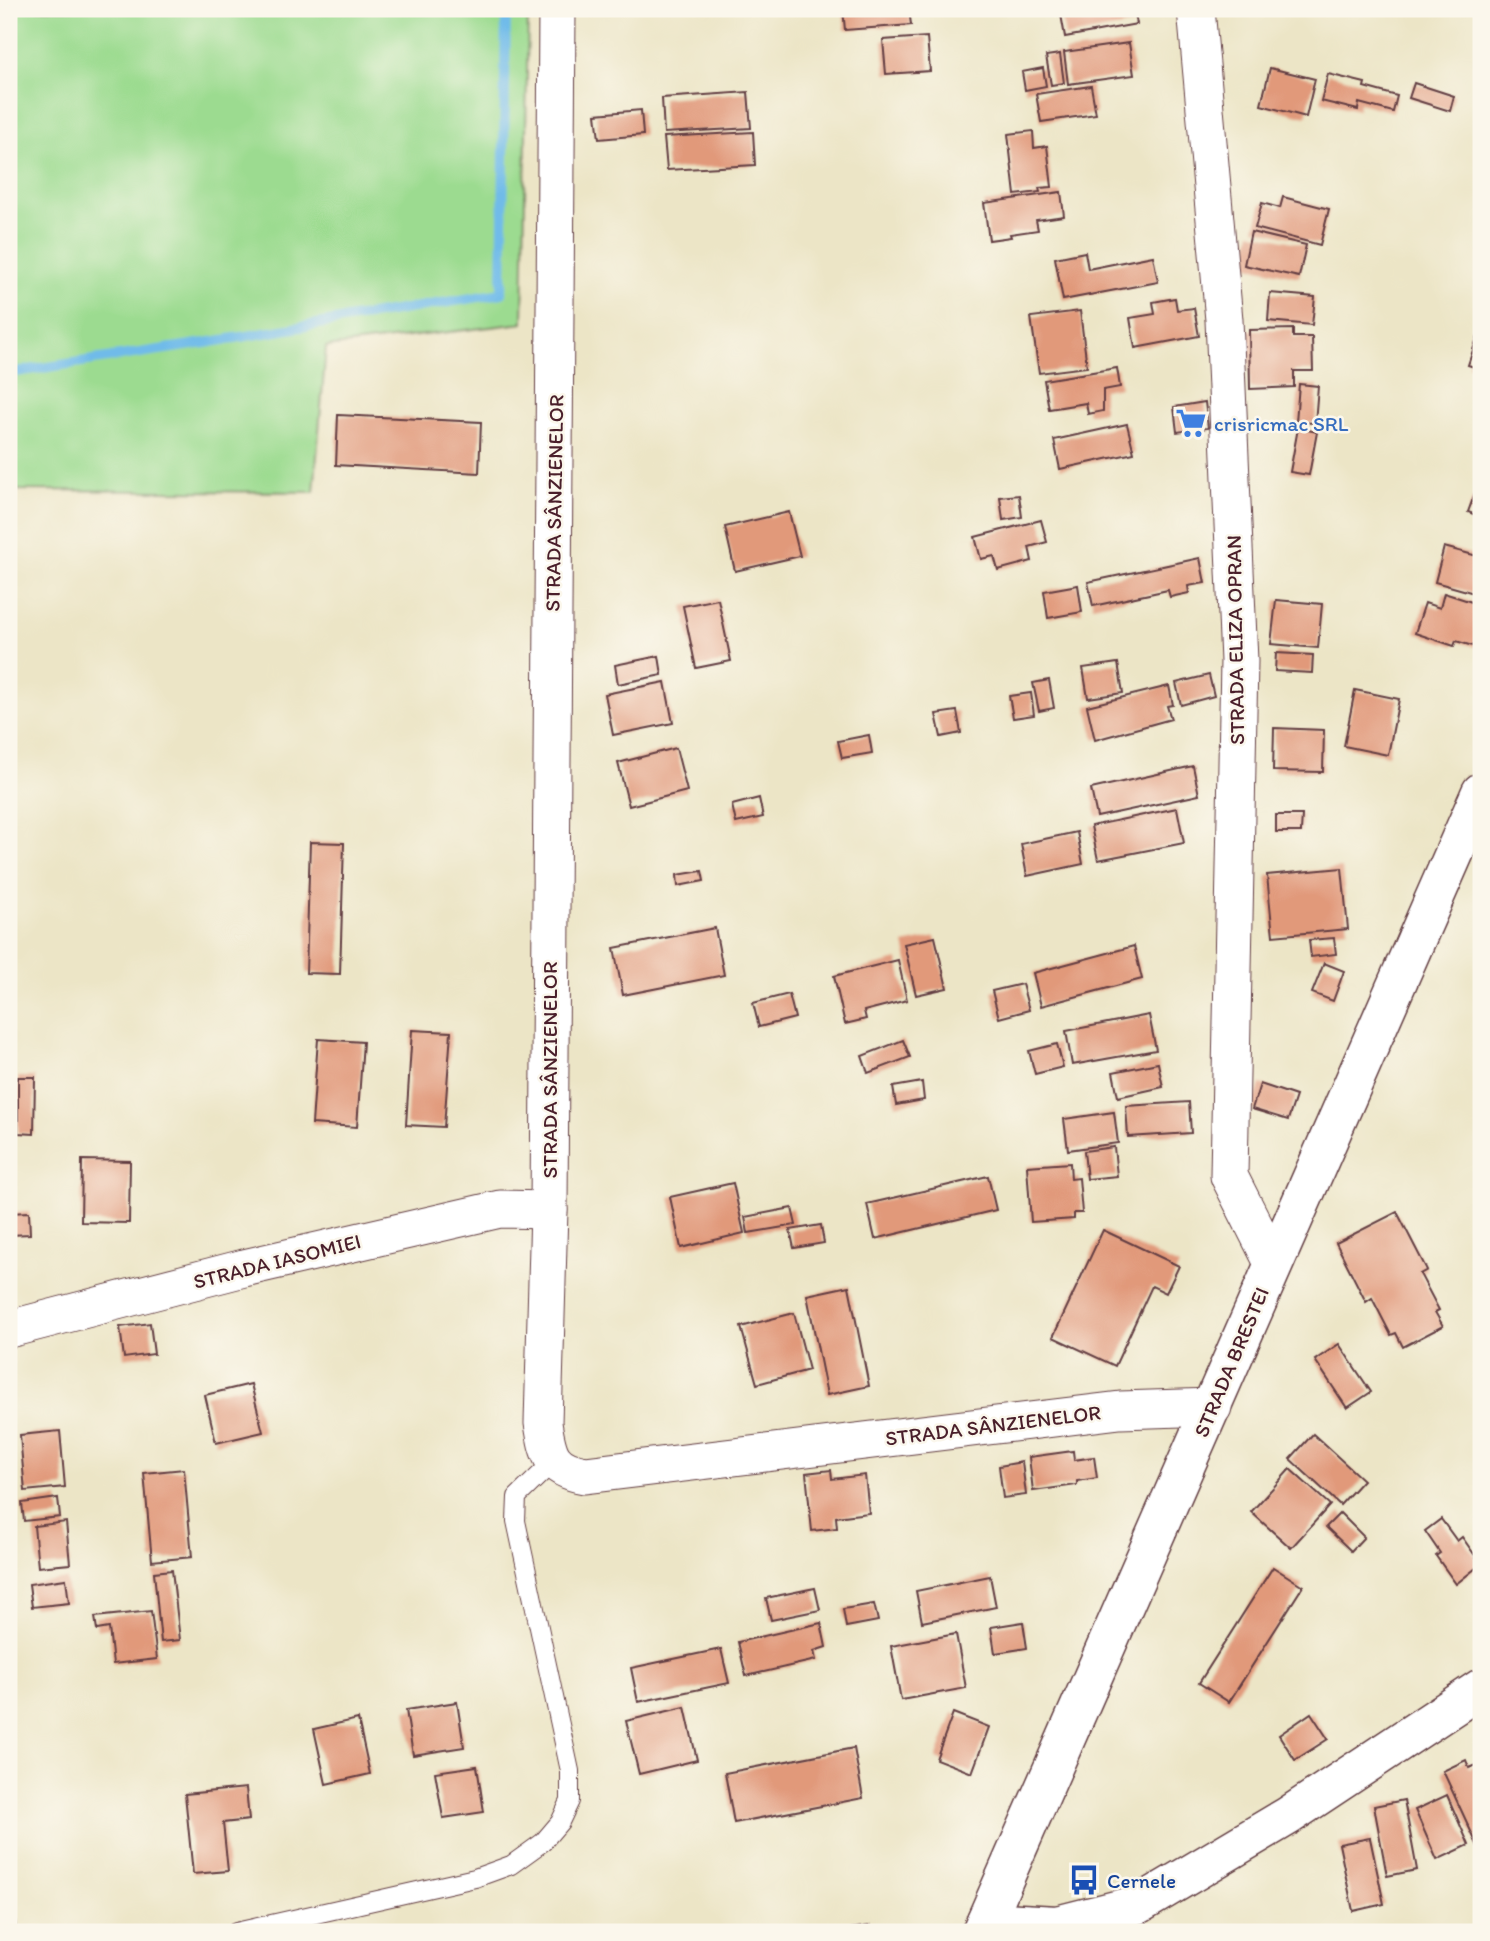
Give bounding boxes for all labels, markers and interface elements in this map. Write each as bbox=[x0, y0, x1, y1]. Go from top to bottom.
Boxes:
street label: STRADA SÂNZIENELOR bbox=[540, 394, 568, 612]
supermarket icon: crisricmac SRL bbox=[1174, 406, 1208, 440]
place label: crisricmac SRL bbox=[1214, 411, 1349, 436]
street label: STRADA ELIZA OPRAN bbox=[1221, 535, 1249, 745]
street label: STRADA SÂNZIENELOR bbox=[537, 961, 562, 1179]
street label: STRADA IASOMIEI bbox=[191, 1228, 363, 1294]
street label: STRADA BRESTEI bbox=[1188, 1283, 1274, 1441]
street label: STRADA SÂNZIENELOR bbox=[884, 1399, 1102, 1451]
bus stop icon: Cernele bbox=[1067, 1863, 1101, 1897]
place label: Cernele bbox=[1107, 1868, 1176, 1893]

